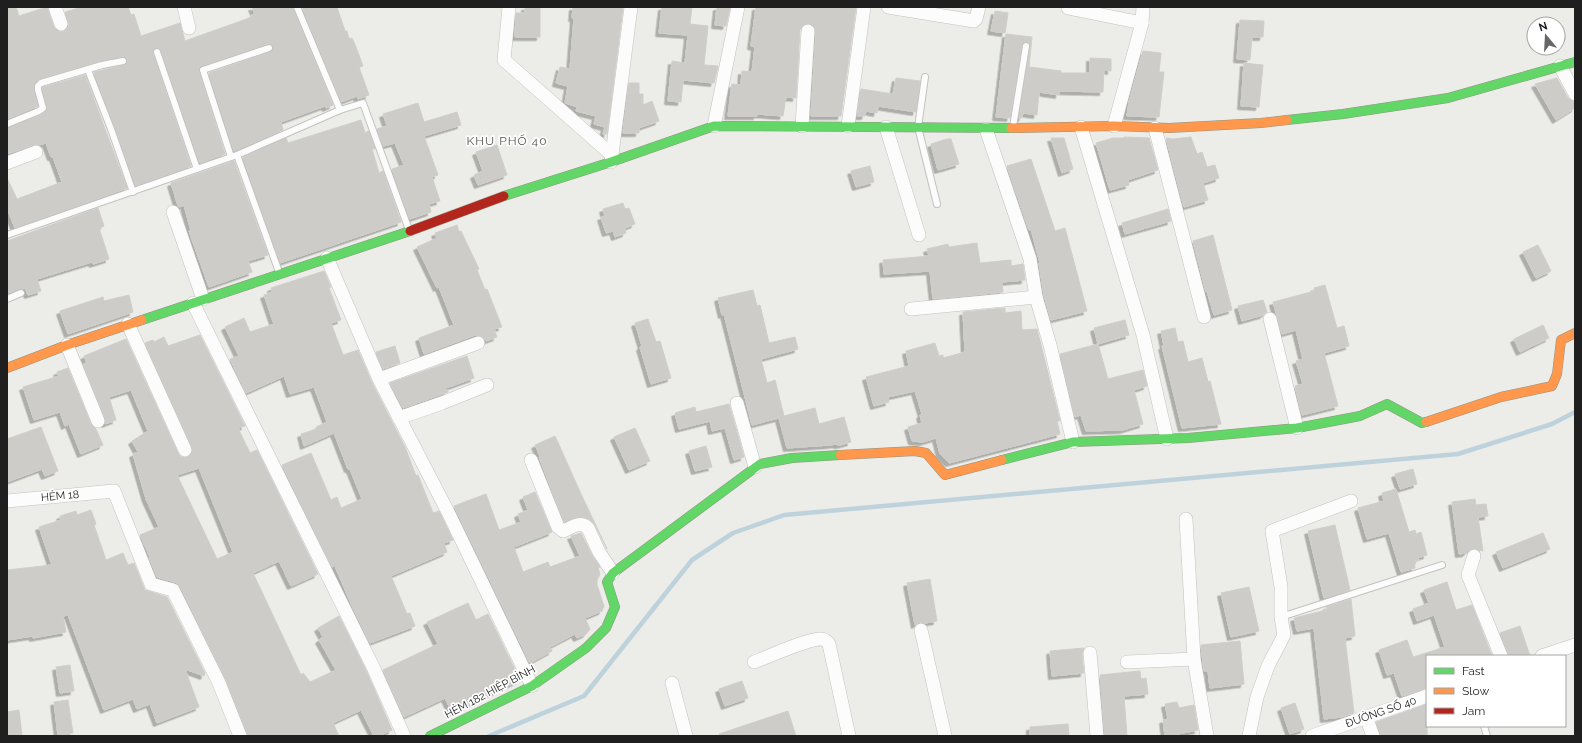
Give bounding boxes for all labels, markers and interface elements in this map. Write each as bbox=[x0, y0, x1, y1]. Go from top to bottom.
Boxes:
north arrow bbox=[1526, 16, 1566, 56]
text: N bbox=[1537, 19, 1549, 34]
district label: KHU PHỐ 40 bbox=[467, 134, 547, 148]
street label: HẺM 18 bbox=[40, 487, 80, 504]
legend bbox=[1426, 655, 1566, 727]
street label: HẺM 182 HIỆP BÌNH bbox=[442, 662, 537, 721]
text: Fast bbox=[1462, 664, 1485, 678]
text: Slow bbox=[1462, 684, 1489, 698]
street label: ĐƯỜNG SỐ 40 bbox=[1344, 693, 1418, 730]
text: Jam bbox=[1462, 704, 1485, 718]

